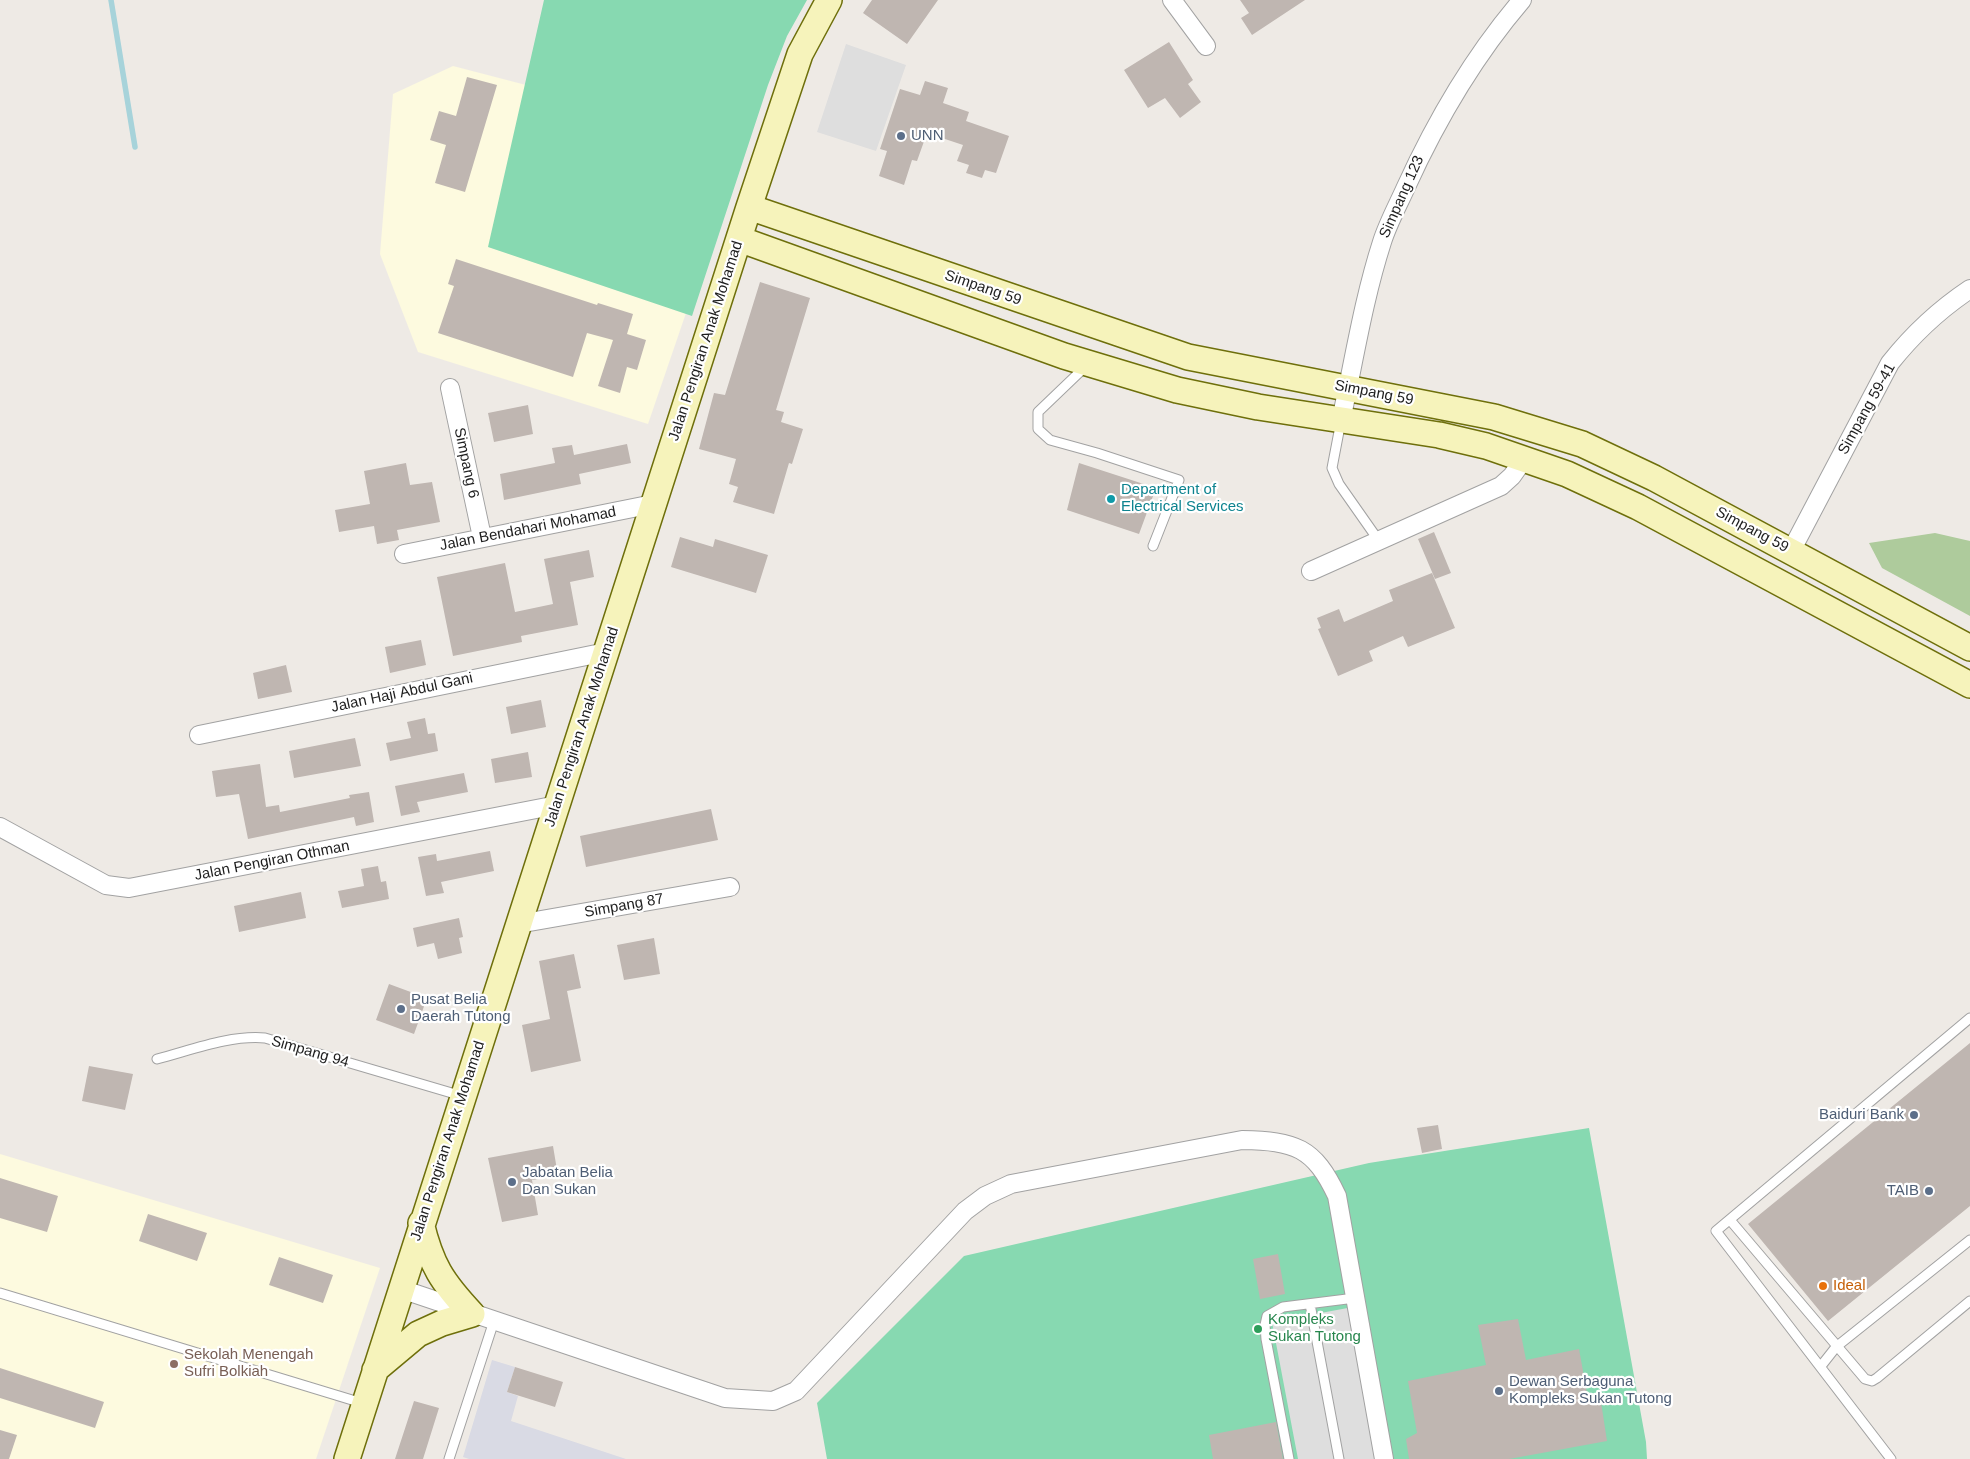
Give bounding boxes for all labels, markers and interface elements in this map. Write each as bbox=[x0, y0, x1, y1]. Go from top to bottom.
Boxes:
place label: UNN bbox=[911, 127, 943, 145]
marker: UNN bbox=[895, 130, 907, 142]
street label: Simpang 123 bbox=[1376, 153, 1428, 241]
street label: Jalan Pengiran Anak Mohamad bbox=[665, 239, 747, 443]
street label: Simpang 59 bbox=[942, 266, 1024, 310]
street label: Simpang 59-41 bbox=[1834, 360, 1900, 458]
street label: Simpang 59 bbox=[1333, 377, 1415, 409]
street label: Simpang 6 bbox=[450, 426, 482, 500]
place label: Department of Electrical Services bbox=[1121, 481, 1244, 516]
marker: Department of Electrical Services bbox=[1105, 493, 1117, 505]
street label: Jalan Bendahari Mohamad bbox=[438, 503, 618, 555]
street label: Simpang 59 bbox=[1712, 503, 1792, 557]
street label: Jalan Pengiran Anak Mohamad bbox=[541, 625, 623, 829]
street label: Jalan Haji Abdul Gani bbox=[330, 669, 474, 717]
street label: Jalan Pengiran Othman bbox=[193, 837, 351, 885]
street label: Simpang 87 bbox=[583, 890, 665, 922]
place label: Pusat Belia Daerah Tutong bbox=[411, 991, 511, 1026]
marker: Pusat Belia Daerah Tutong bbox=[395, 1003, 407, 1015]
street label: Simpang 94 bbox=[269, 1032, 351, 1072]
street label: Jalan Pengiran Anak Mohamad bbox=[407, 1039, 489, 1243]
place label: Baiduri Bank bbox=[1819, 1106, 1904, 1124]
marker: Baiduri Bank bbox=[1908, 1109, 1920, 1121]
place label: Jabatan Belia Dan Sukan bbox=[522, 1164, 613, 1199]
marker: Jabatan Belia Dan Sukan bbox=[506, 1176, 518, 1188]
place label: TAIB bbox=[1887, 1182, 1919, 1200]
marker: TAIB bbox=[1923, 1185, 1935, 1197]
place label: Ideal bbox=[1833, 1277, 1866, 1295]
marker: Ideal bbox=[1817, 1280, 1829, 1292]
place label: Kompleks Sukan Tutong bbox=[1268, 1311, 1361, 1346]
marker: Kompleks Sukan Tutong bbox=[1252, 1323, 1264, 1335]
place label: Sekolah Menengah Sufri Bolkiah bbox=[184, 1346, 313, 1381]
marker: Sekolah Menengah Sufri Bolkiah bbox=[168, 1358, 180, 1370]
place label: Dewan Serbaguna Kompleks Sukan Tutong bbox=[1509, 1373, 1672, 1408]
marker: Dewan Serbaguna Kompleks Sukan Tutong bbox=[1493, 1385, 1505, 1397]

